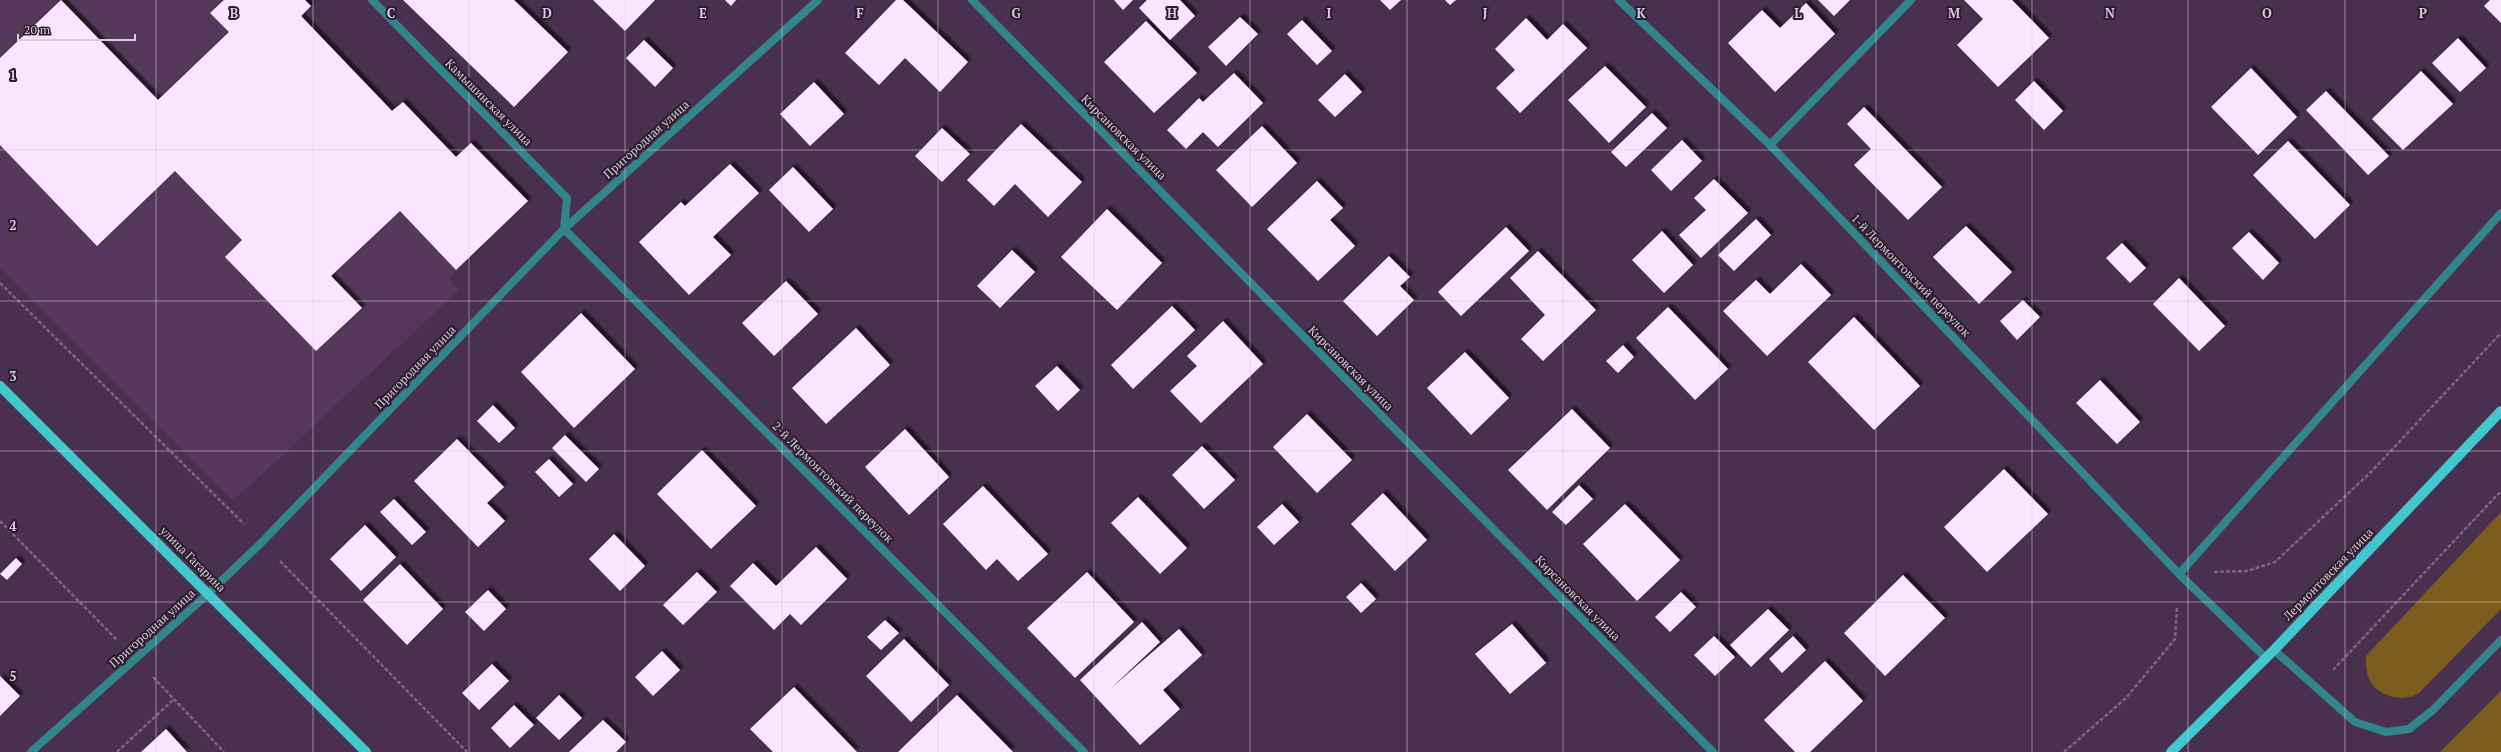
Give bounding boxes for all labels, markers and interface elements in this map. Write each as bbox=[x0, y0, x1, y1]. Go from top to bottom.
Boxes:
text: B bbox=[230, 4, 238, 22]
text: C bbox=[387, 4, 395, 22]
text: D bbox=[542, 4, 552, 22]
text: E bbox=[699, 4, 707, 22]
text: F bbox=[856, 4, 864, 22]
text: G bbox=[1011, 4, 1021, 22]
text: H bbox=[1167, 4, 1177, 22]
text: I bbox=[1327, 4, 1332, 22]
text: J bbox=[1483, 4, 1488, 22]
text: K bbox=[1636, 4, 1646, 22]
text: L bbox=[1794, 4, 1802, 22]
text: M bbox=[1948, 4, 1960, 22]
text: N bbox=[2105, 4, 2115, 22]
text: O bbox=[2262, 4, 2272, 22]
text: P bbox=[2419, 4, 2427, 22]
scale bar bbox=[18, 16, 135, 42]
text: 20 m bbox=[24, 22, 51, 37]
street label: Камышинская улица bbox=[442, 55, 536, 149]
text: 1 bbox=[9, 66, 17, 84]
street label: Кирсановская улица bbox=[1078, 91, 1170, 183]
street label: Пригородная улица bbox=[600, 97, 692, 181]
street label: 1-й Лермонтовский переулок bbox=[1848, 210, 1974, 340]
text: 2 bbox=[9, 216, 17, 234]
street label: Пригородная улица bbox=[371, 322, 459, 412]
street label: Кирсановская улица bbox=[1305, 322, 1397, 414]
text: 3 bbox=[9, 367, 17, 385]
street label: 2-й Лермонтовский переулок bbox=[769, 418, 897, 546]
text: 4 bbox=[9, 517, 17, 535]
street label: улица Гагарина bbox=[156, 522, 229, 595]
street label: Лермонтовская улица bbox=[2279, 525, 2376, 624]
street label: Кирсановская улица bbox=[1532, 552, 1624, 644]
street label: Пригородная улица bbox=[106, 586, 198, 670]
text: 5 bbox=[9, 667, 17, 685]

